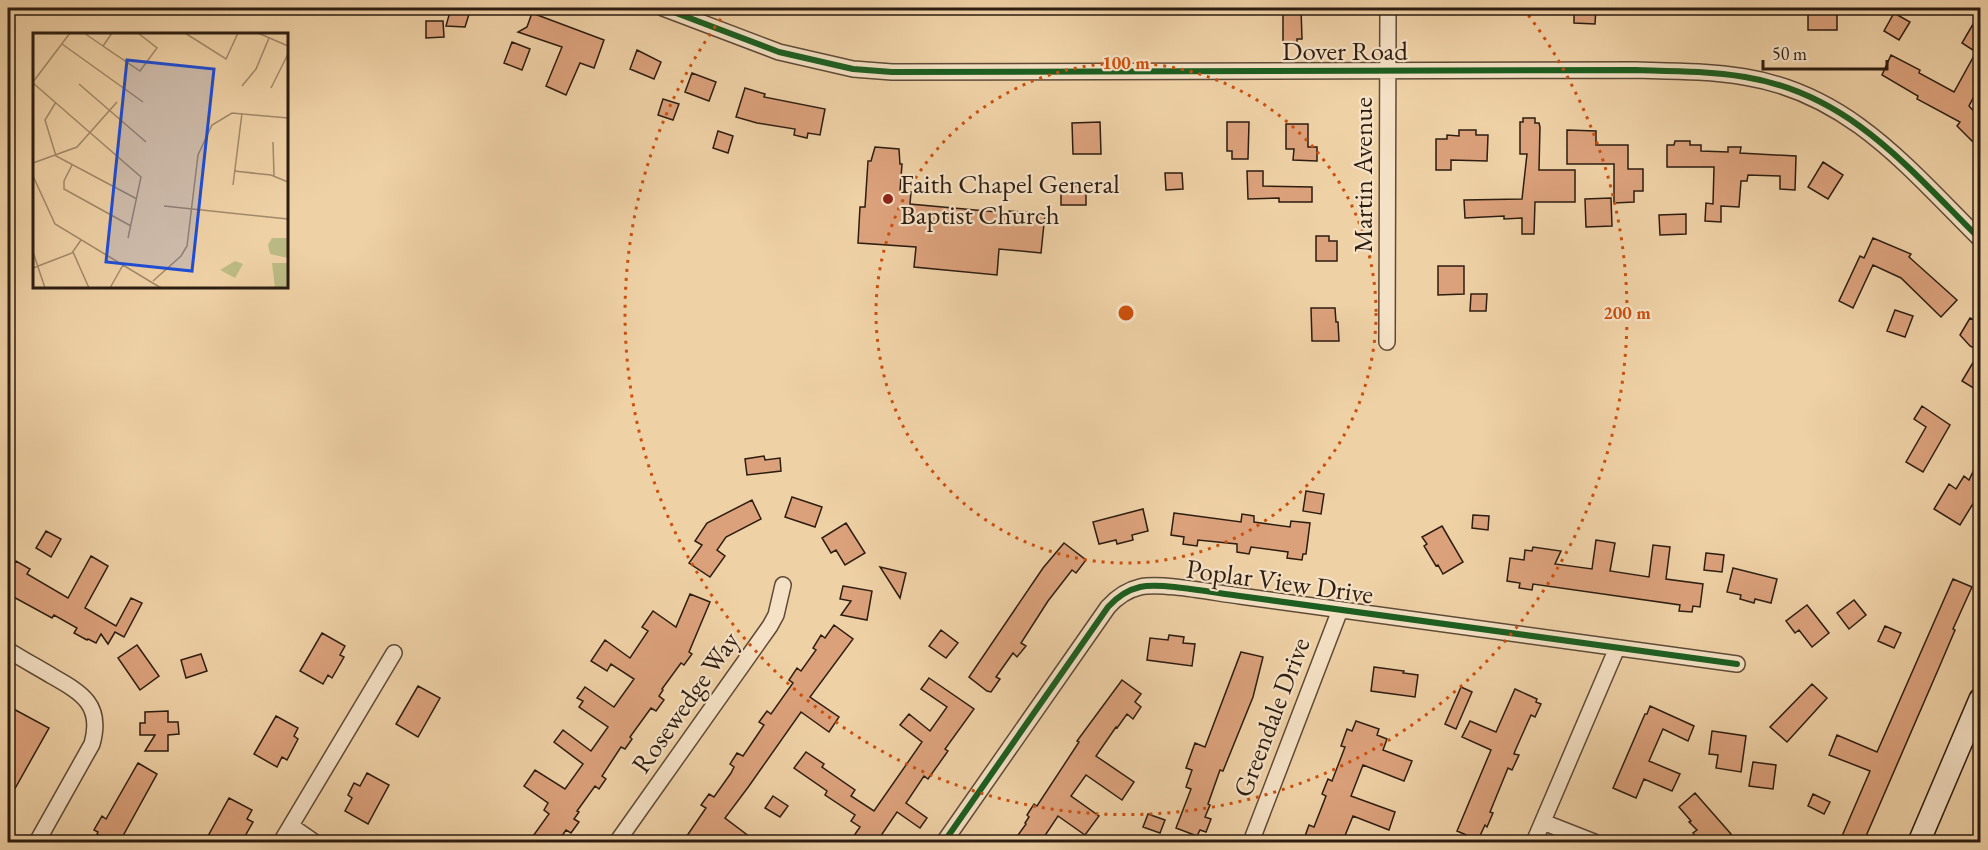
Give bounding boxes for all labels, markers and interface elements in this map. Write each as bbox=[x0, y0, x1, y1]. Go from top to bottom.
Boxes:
inset map bbox=[33, 33, 288, 288]
street label: Dover Road bbox=[1282, 33, 1408, 68]
scale bar bbox=[1763, 33, 1888, 71]
text: 50 m bbox=[1772, 42, 1807, 65]
text: 100 m bbox=[1102, 51, 1150, 74]
street label: Martin Avenue bbox=[1345, 97, 1380, 253]
place label: Faith Chapel General Baptist Church bbox=[900, 166, 1120, 232]
marker: Faith Chapel General Baptist Church bbox=[881, 192, 895, 206]
text: 200 m bbox=[1603, 301, 1651, 324]
centre of rings bbox=[1116, 303, 1136, 323]
street label: Poplar View Drive bbox=[1184, 551, 1376, 611]
street label: Rosewedge Way bbox=[623, 624, 747, 780]
street label: Greendale Drive bbox=[1225, 632, 1317, 802]

